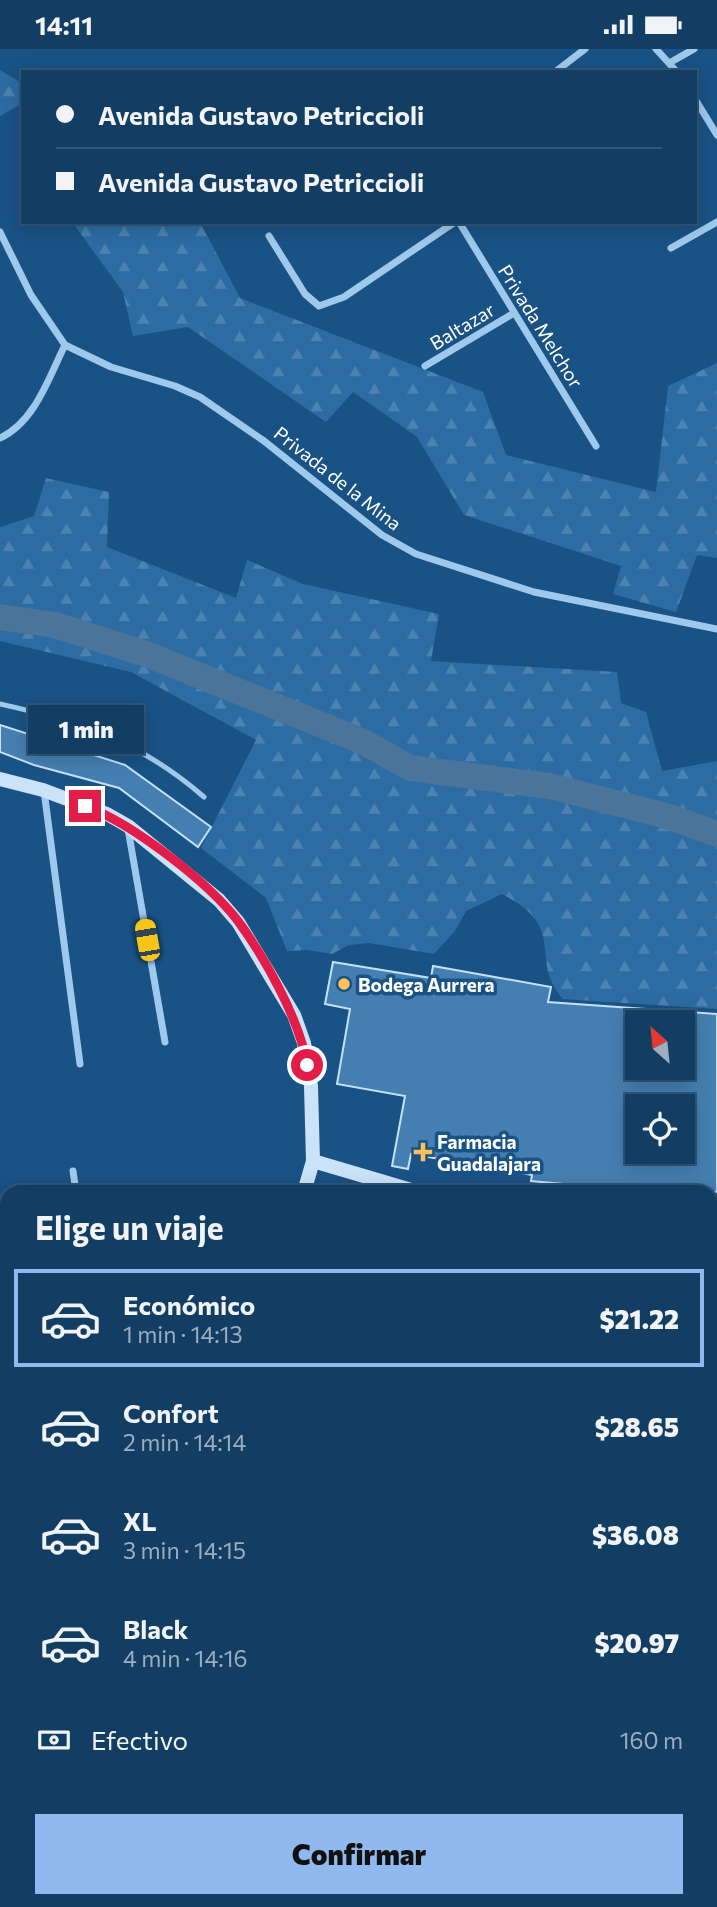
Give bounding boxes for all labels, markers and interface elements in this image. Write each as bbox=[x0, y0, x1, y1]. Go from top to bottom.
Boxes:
text: 14:11 bbox=[35, 9, 93, 40]
text: Avenida Gustavo Petriccioli bbox=[98, 99, 424, 130]
text: Avenida Gustavo Petriccioli bbox=[98, 166, 424, 197]
street label: Privada Melchor bbox=[494, 260, 588, 392]
street label: Baltazar bbox=[425, 297, 499, 354]
street label: Privada de la Mina bbox=[270, 421, 406, 535]
callout: 1 min bbox=[27, 705, 143, 753]
text: 1 min bbox=[58, 715, 114, 743]
route end bbox=[69, 790, 101, 822]
car bbox=[134, 917, 161, 963]
place label: Bodega Aurrera bbox=[358, 973, 494, 996]
marker: Bodega Aurrera bbox=[336, 976, 352, 992]
north arrow bbox=[625, 1010, 695, 1080]
map controls bbox=[625, 1010, 695, 1164]
route start bbox=[291, 1049, 323, 1081]
button: locate bbox=[625, 1094, 695, 1164]
place label: Farmacia Guadalajara bbox=[437, 1130, 541, 1175]
marker: Farmacia Guadalajara bbox=[415, 1144, 431, 1160]
text: Elige un viaje bbox=[35, 1207, 224, 1247]
icon: car bbox=[39, 1287, 102, 1350]
text: Económico bbox=[123, 1289, 255, 1320]
text: $21.22 bbox=[599, 1303, 679, 1334]
text: 1 min · 14:13 bbox=[123, 1320, 243, 1348]
icon: car bbox=[39, 1395, 102, 1458]
text: Confort bbox=[123, 1397, 219, 1428]
text: $28.65 bbox=[595, 1411, 679, 1442]
text: 2 min · 14:14 bbox=[123, 1428, 246, 1456]
icon: car bbox=[39, 1503, 102, 1566]
text: XL bbox=[123, 1505, 157, 1536]
text: $36.08 bbox=[592, 1519, 679, 1550]
text: 3 min · 14:15 bbox=[123, 1536, 246, 1564]
icon: car bbox=[39, 1611, 102, 1674]
text: Black bbox=[123, 1613, 189, 1644]
text: $20.97 bbox=[594, 1627, 679, 1658]
text: 4 min · 14:16 bbox=[123, 1644, 247, 1672]
icon: cash bbox=[35, 1721, 73, 1759]
text: Efectivo bbox=[91, 1724, 188, 1755]
text: 160 m bbox=[620, 1726, 683, 1754]
button: Confirmar bbox=[35, 1814, 683, 1894]

